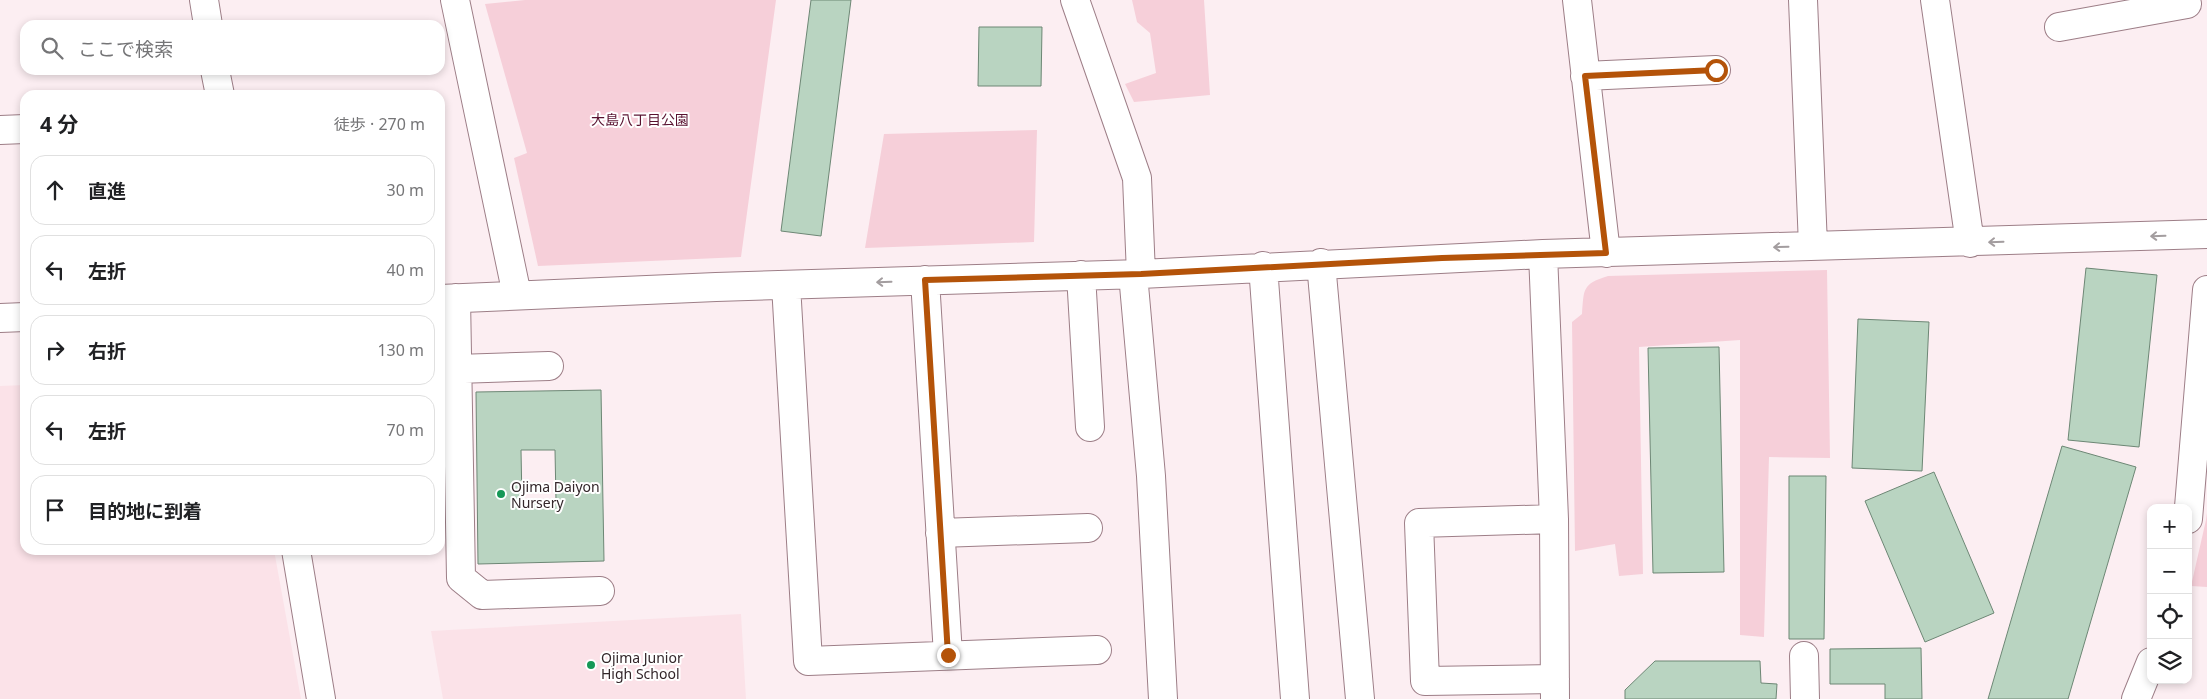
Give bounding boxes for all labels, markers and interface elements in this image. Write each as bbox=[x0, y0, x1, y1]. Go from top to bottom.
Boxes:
search box bbox=[20, 20, 445, 75]
icon: search bbox=[38, 34, 66, 62]
text: ここで検索 bbox=[78, 36, 173, 62]
route start bbox=[1705, 59, 1728, 82]
text: 4 分 bbox=[40, 110, 78, 138]
park label: 大島八丁目公園 bbox=[591, 110, 689, 129]
text: 徒歩 · 270 m bbox=[334, 113, 425, 135]
icon: ahead bbox=[41, 176, 69, 204]
text: 直進 bbox=[88, 178, 126, 204]
text: 30 m bbox=[387, 179, 424, 201]
one-way arrow bbox=[2151, 231, 2167, 240]
one-way arrow bbox=[1988, 237, 2004, 246]
one-way arrow bbox=[1773, 243, 1789, 252]
icon: left bbox=[41, 256, 69, 284]
text: 左折 bbox=[88, 258, 126, 284]
text: 40 m bbox=[387, 259, 424, 281]
one-way arrow bbox=[876, 277, 892, 286]
icon: right bbox=[41, 336, 69, 364]
text: 右折 bbox=[88, 338, 126, 364]
text: 130 m bbox=[377, 339, 424, 361]
icon: left bbox=[41, 416, 69, 444]
text: 左折 bbox=[88, 418, 126, 444]
text: 70 m bbox=[387, 419, 424, 441]
place label: Ojima Daiyon Nursery bbox=[511, 477, 600, 512]
marker: Ojima Daiyon Nursery bbox=[495, 488, 507, 500]
icon: arrive bbox=[41, 496, 69, 524]
text: 目的地に到着 bbox=[88, 498, 202, 524]
map controls bbox=[2147, 504, 2192, 684]
button: + bbox=[2147, 504, 2192, 549]
button: − bbox=[2147, 549, 2192, 594]
button: locate bbox=[2147, 594, 2192, 639]
button: layers bbox=[2147, 639, 2192, 684]
route end bbox=[937, 644, 960, 667]
place label: Ojima Junior High School bbox=[601, 648, 683, 683]
marker: Ojima Junior High School bbox=[585, 659, 597, 671]

